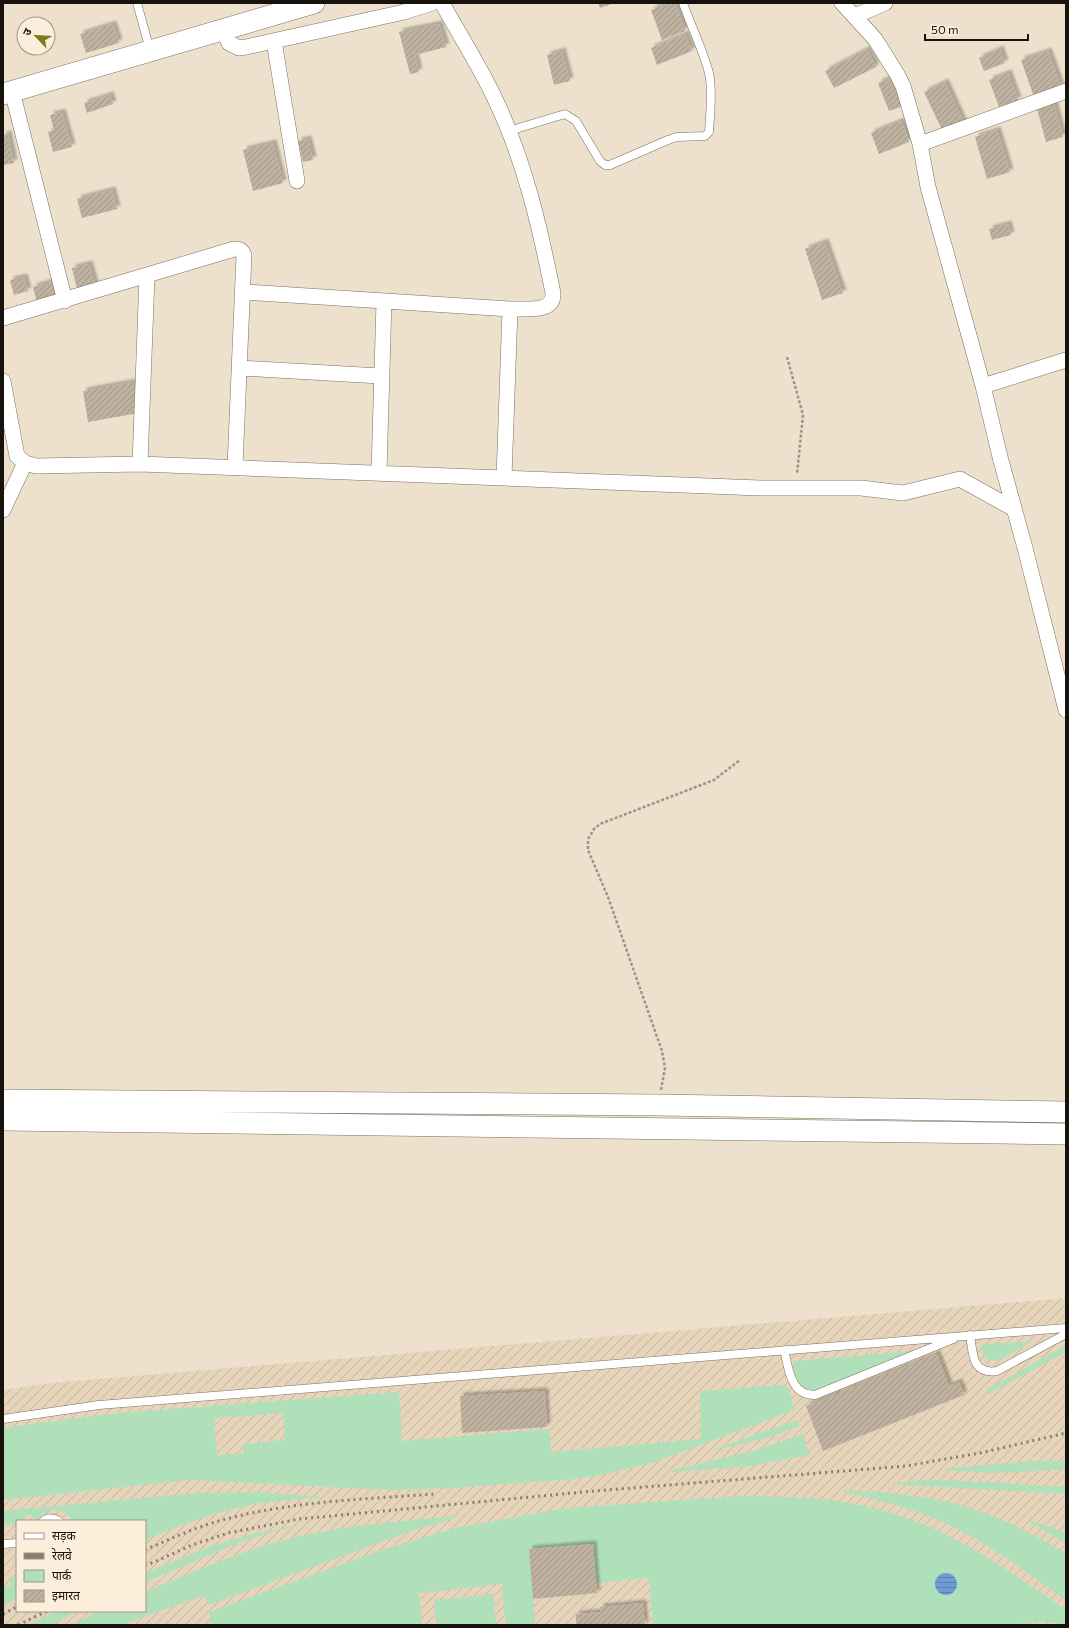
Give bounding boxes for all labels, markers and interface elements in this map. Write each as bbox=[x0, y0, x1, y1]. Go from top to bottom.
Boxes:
north arrow bbox=[16, 16, 56, 56]
scale bar bbox=[925, 16, 1028, 42]
text: 50 m bbox=[931, 22, 959, 36]
text: उ bbox=[19, 25, 34, 37]
legend bbox=[16, 1520, 146, 1612]
text: सड़क bbox=[52, 1528, 77, 1543]
text: रेलवे bbox=[52, 1548, 72, 1562]
text: पार्क bbox=[52, 1568, 72, 1582]
text: इमारत bbox=[52, 1588, 81, 1603]

